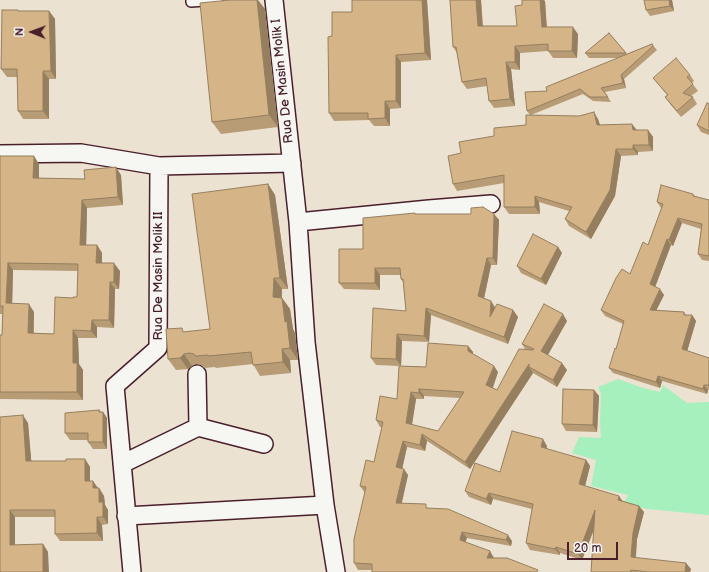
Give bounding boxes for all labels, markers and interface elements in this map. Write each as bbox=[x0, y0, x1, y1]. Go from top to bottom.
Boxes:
north arrow bbox=[12, 12, 52, 52]
street label: Rua De Masin Molik I bbox=[269, 18, 297, 144]
text: N bbox=[13, 28, 26, 36]
street label: Rua De Masin Molik II bbox=[151, 211, 167, 341]
scale bar bbox=[569, 534, 620, 560]
text: 20 m bbox=[574, 541, 601, 556]

